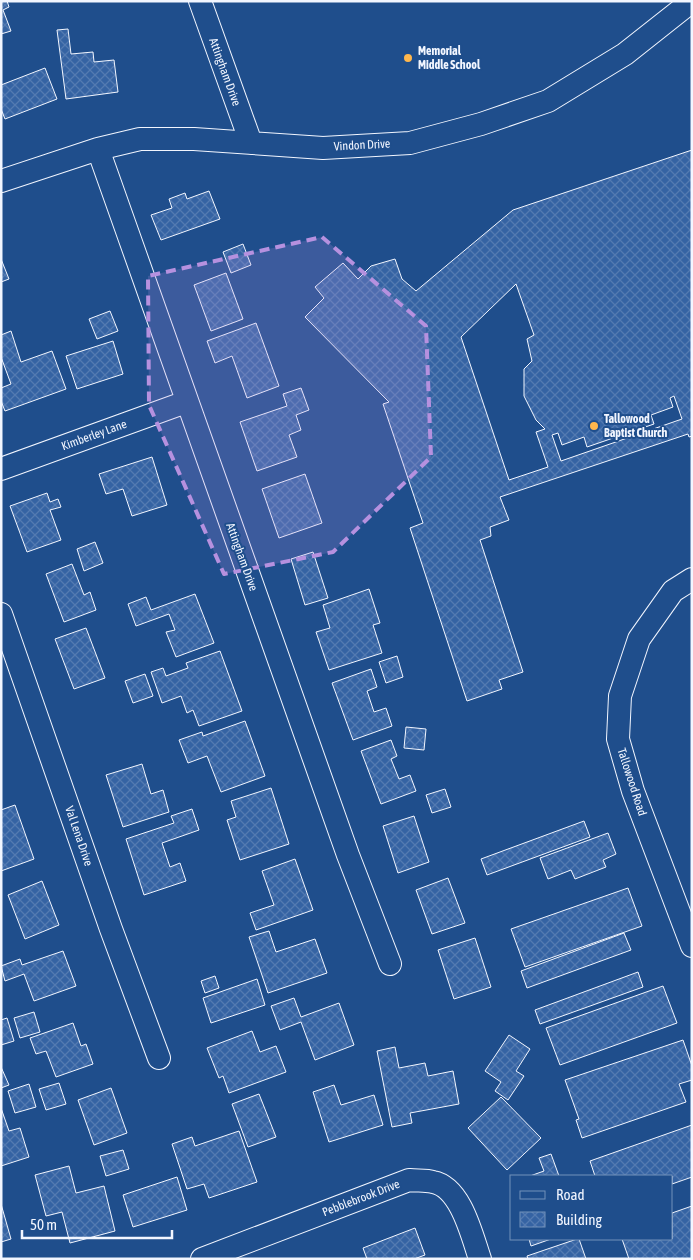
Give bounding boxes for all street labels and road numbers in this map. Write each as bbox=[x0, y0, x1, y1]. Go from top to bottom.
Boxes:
street label: Attingham Drive bbox=[206, 36, 244, 108]
street label: Vindon Drive bbox=[333, 137, 391, 153]
street label: Kimberley Lane bbox=[59, 417, 129, 453]
street label: Attingham Drive bbox=[223, 521, 261, 593]
street label: Tallowood Road bbox=[614, 746, 650, 818]
street label: Val Lena Drive bbox=[62, 804, 96, 868]
street label: Pebblebrook Drive bbox=[320, 1177, 402, 1219]

